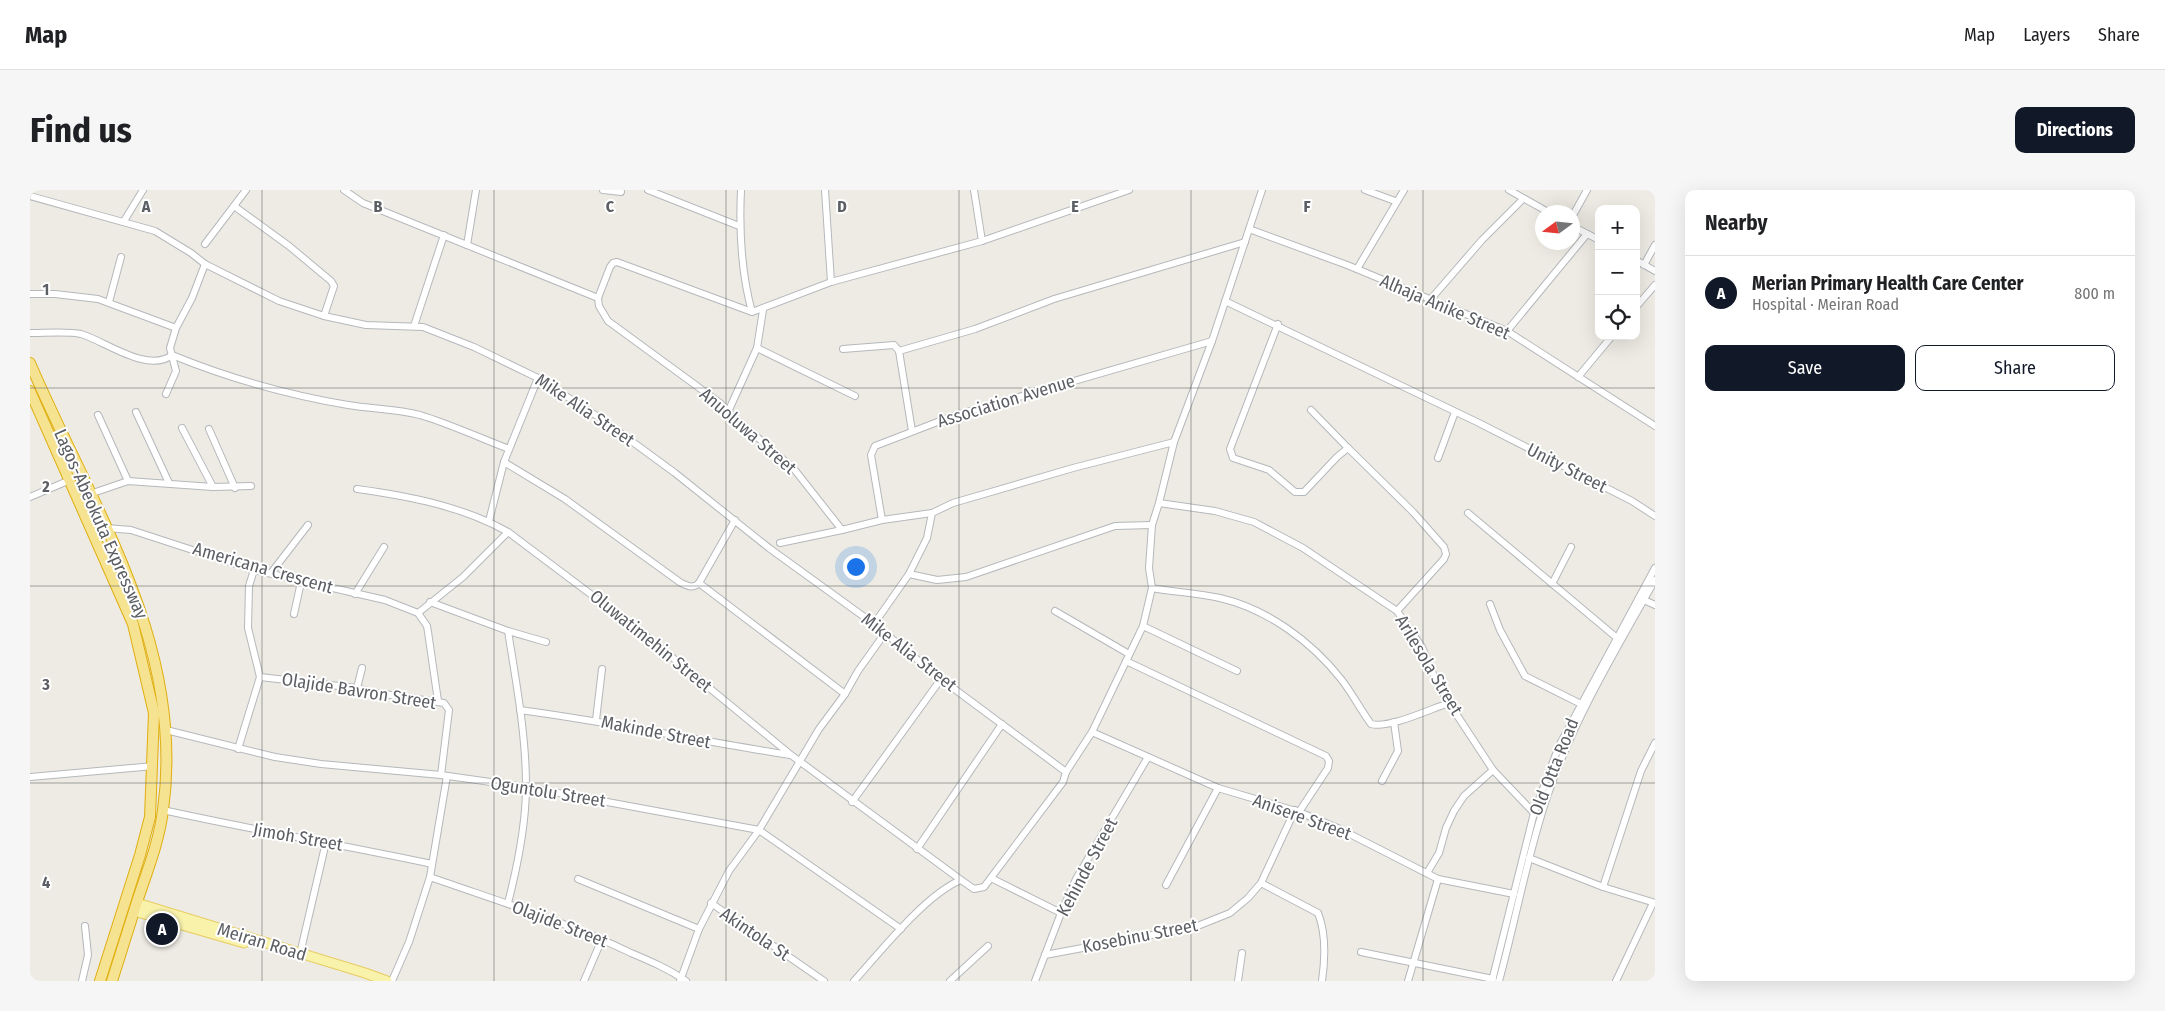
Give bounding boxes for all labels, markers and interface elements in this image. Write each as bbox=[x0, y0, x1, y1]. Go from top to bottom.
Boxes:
text: Map bbox=[25, 21, 67, 49]
text: Map bbox=[1964, 24, 1995, 46]
text: Layers bbox=[2023, 24, 2070, 46]
text: Share bbox=[2098, 24, 2140, 46]
button: Directions bbox=[2015, 107, 2135, 153]
text: Find us bbox=[30, 109, 132, 151]
text: A bbox=[141, 197, 151, 216]
text: B bbox=[374, 197, 383, 216]
text: C bbox=[606, 197, 615, 216]
text: D bbox=[837, 197, 847, 216]
text: E bbox=[1071, 197, 1079, 216]
text: F bbox=[1303, 197, 1311, 216]
north arrow bbox=[1535, 205, 1580, 250]
map controls bbox=[1595, 205, 1640, 340]
button: + bbox=[1595, 205, 1640, 250]
text: Nearby bbox=[1705, 210, 1767, 236]
button: − bbox=[1595, 250, 1640, 295]
street label: Alhaja Anike Street bbox=[1377, 270, 1513, 344]
text: Merian Primary Health Care Center bbox=[1752, 272, 2024, 295]
text: 1 bbox=[43, 280, 49, 299]
text: A bbox=[1717, 284, 1725, 303]
text: 800 m bbox=[2074, 284, 2115, 303]
button: locate bbox=[1595, 295, 1640, 340]
text: Hospital · Meiran Road bbox=[1752, 295, 1899, 314]
button: Save bbox=[1705, 345, 1905, 391]
button: Share bbox=[1915, 345, 2115, 391]
street label: Mike Alia Street bbox=[531, 369, 639, 451]
street label: Association Avenue bbox=[934, 370, 1078, 432]
street label: Anuoluwa Street bbox=[695, 383, 801, 479]
street label: Lagos-Abeokuta Expressway bbox=[49, 426, 153, 622]
street label: Unity Street bbox=[1523, 438, 1611, 498]
text: 2 bbox=[41, 477, 50, 496]
street label: Americana Crescent bbox=[190, 537, 336, 599]
your location bbox=[843, 554, 869, 580]
street label: Oluwatimehin Street bbox=[585, 585, 717, 697]
street label: Mike Alia Street bbox=[857, 608, 961, 696]
street label: Arilesola Street bbox=[1390, 611, 1468, 719]
street label: Olajide Bavron Street bbox=[280, 668, 438, 714]
text: 3 bbox=[41, 675, 50, 694]
street label: Makinde Street bbox=[599, 711, 713, 753]
street label: Old Otta Road bbox=[1524, 715, 1584, 819]
street label: Oguntolu Street bbox=[489, 772, 607, 812]
street label: Anisere Street bbox=[1250, 789, 1354, 845]
street label: Kehinde Street bbox=[1052, 814, 1122, 920]
street label: Jimoh Street bbox=[251, 818, 345, 856]
text: 4 bbox=[42, 873, 50, 892]
street label: Olajide Street bbox=[509, 896, 611, 952]
street label: Akintola St bbox=[716, 903, 794, 965]
pin: A bbox=[146, 910, 178, 948]
street label: Kosebinu Street bbox=[1081, 914, 1200, 958]
street label: Meiran Road bbox=[215, 918, 309, 966]

